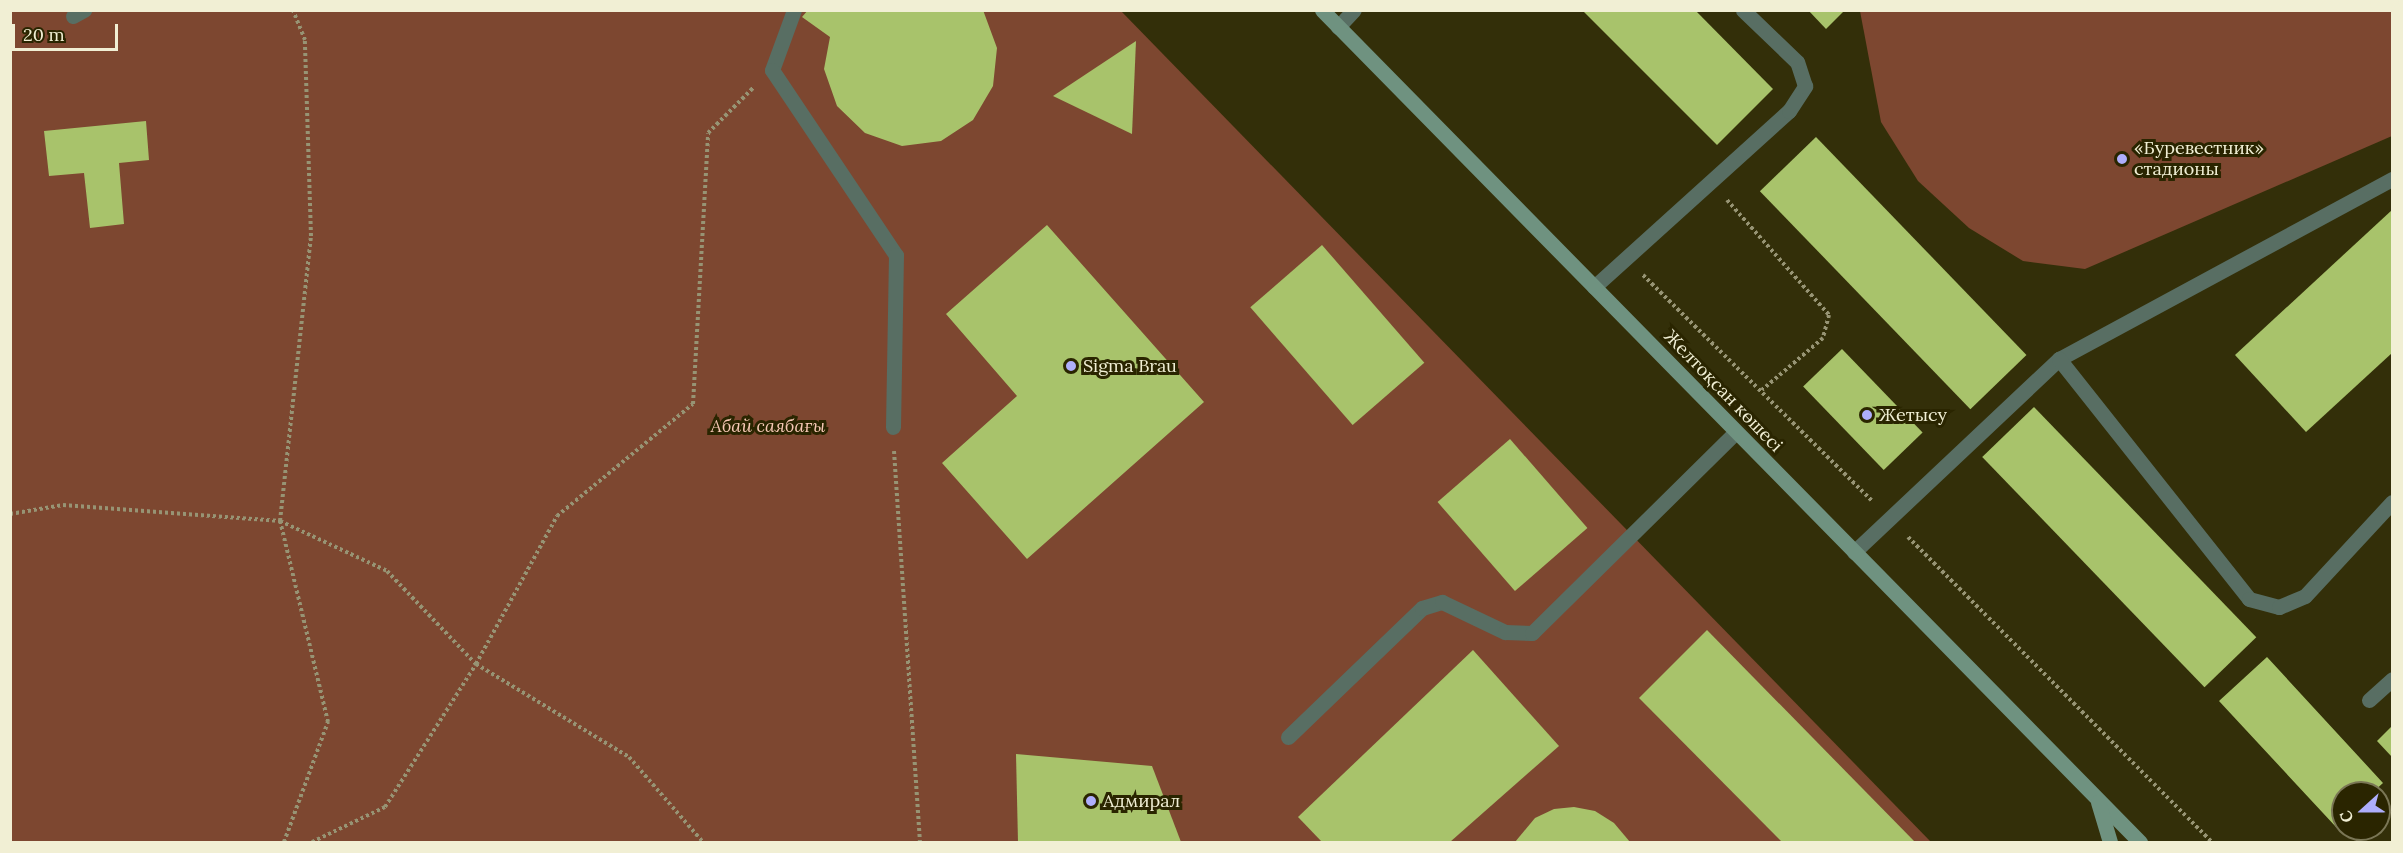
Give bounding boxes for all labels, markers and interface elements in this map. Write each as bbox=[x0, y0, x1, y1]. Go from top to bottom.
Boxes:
scale bar bbox=[15, 12, 122, 50]
text: 20 m bbox=[23, 23, 65, 46]
place label: «Буревестник» стадионы bbox=[2134, 138, 2264, 180]
marker: «Буревестник» стадионы bbox=[2115, 152, 2129, 166]
street label: Желтоқсан көшесі bbox=[1659, 325, 1787, 457]
place label: Sigma Brau bbox=[1083, 355, 1177, 377]
marker: Sigma Brau bbox=[1064, 359, 1078, 373]
place label: Жетысу bbox=[1879, 404, 1947, 426]
marker: Жетысу bbox=[1860, 408, 1874, 422]
park label: Абай саябағы bbox=[711, 415, 825, 437]
north arrow bbox=[2331, 781, 2391, 841]
place label: Адмирал bbox=[1103, 790, 1180, 812]
marker: Адмирал bbox=[1084, 794, 1098, 808]
text: С bbox=[2335, 808, 2357, 825]

